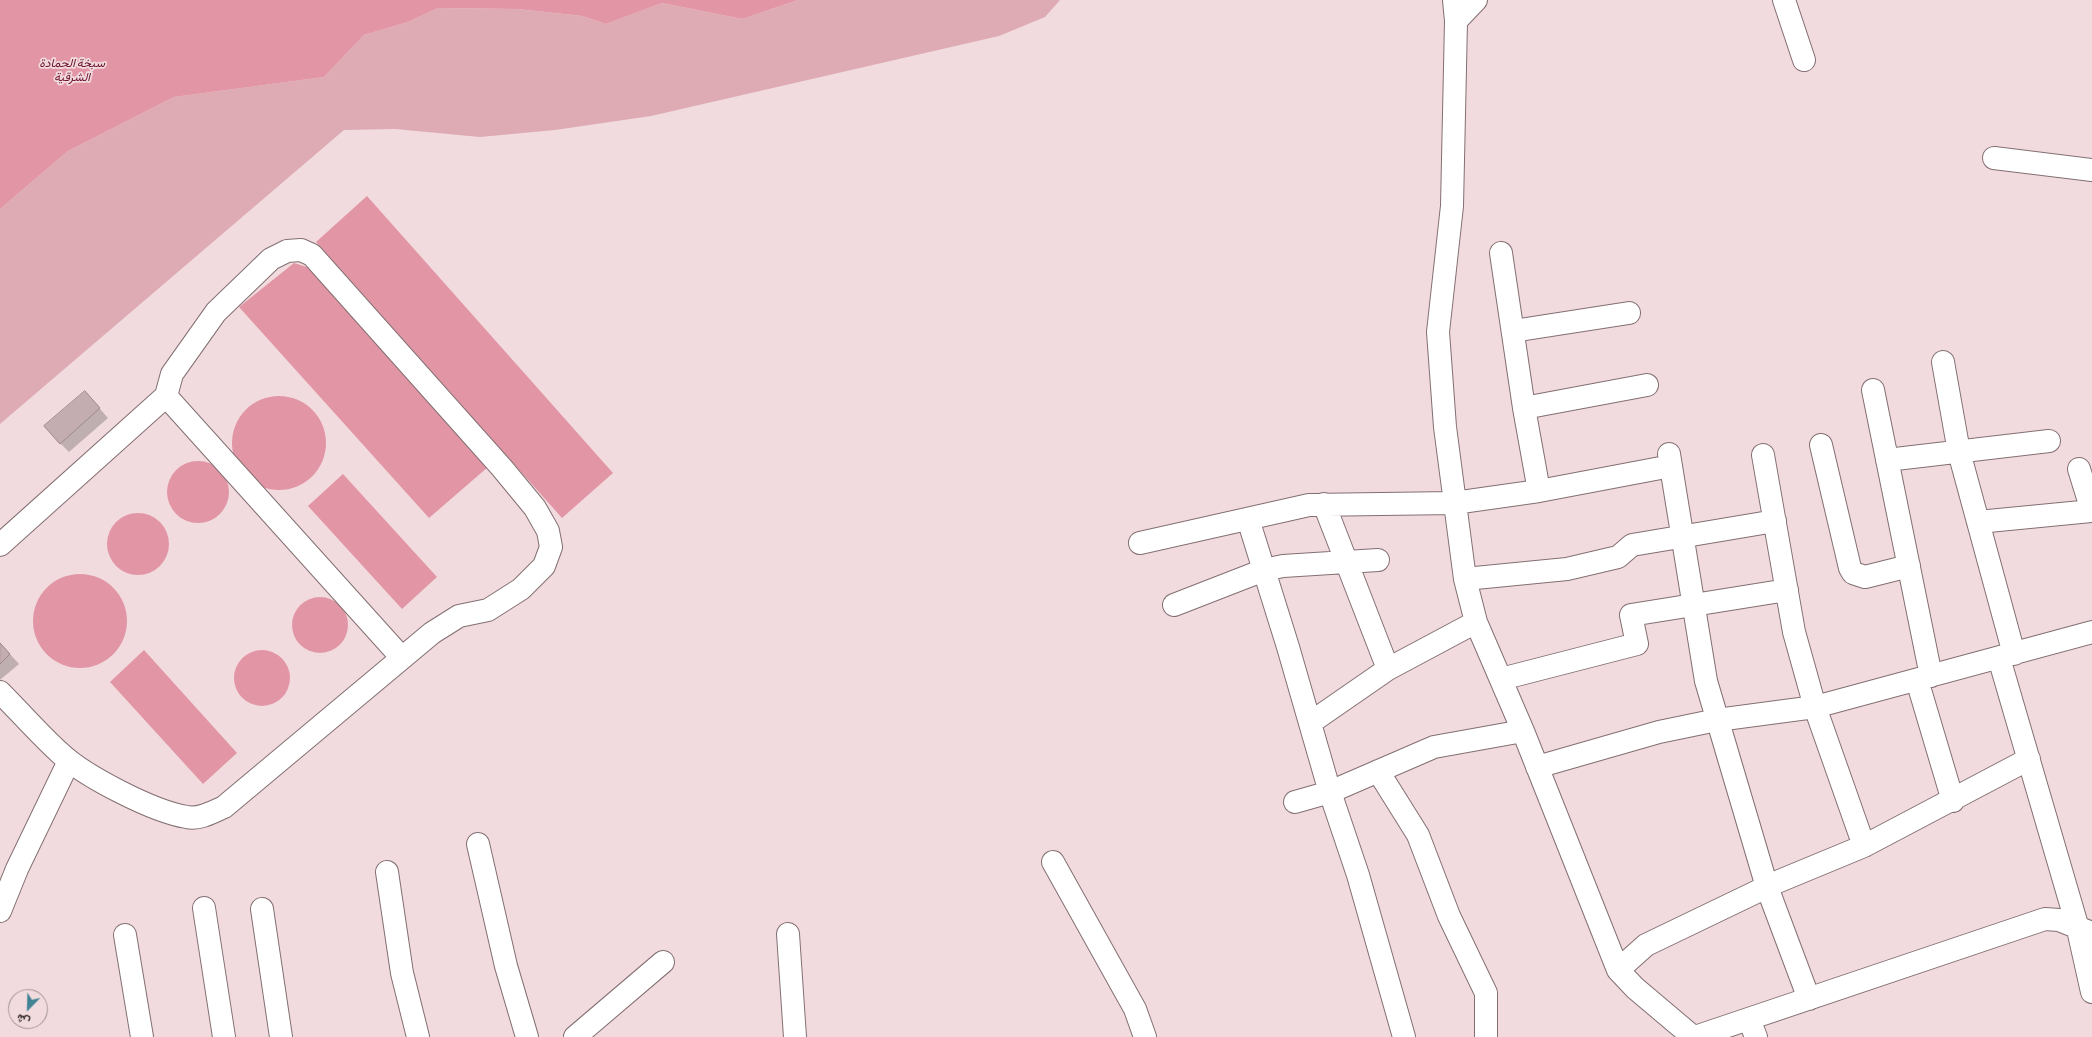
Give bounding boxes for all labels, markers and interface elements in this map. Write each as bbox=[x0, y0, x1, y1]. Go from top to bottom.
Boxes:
water label: سبخة الحمادة الشرقية bbox=[39, 57, 105, 85]
north arrow bbox=[8, 989, 48, 1029]
text: ش bbox=[15, 1011, 32, 1028]

